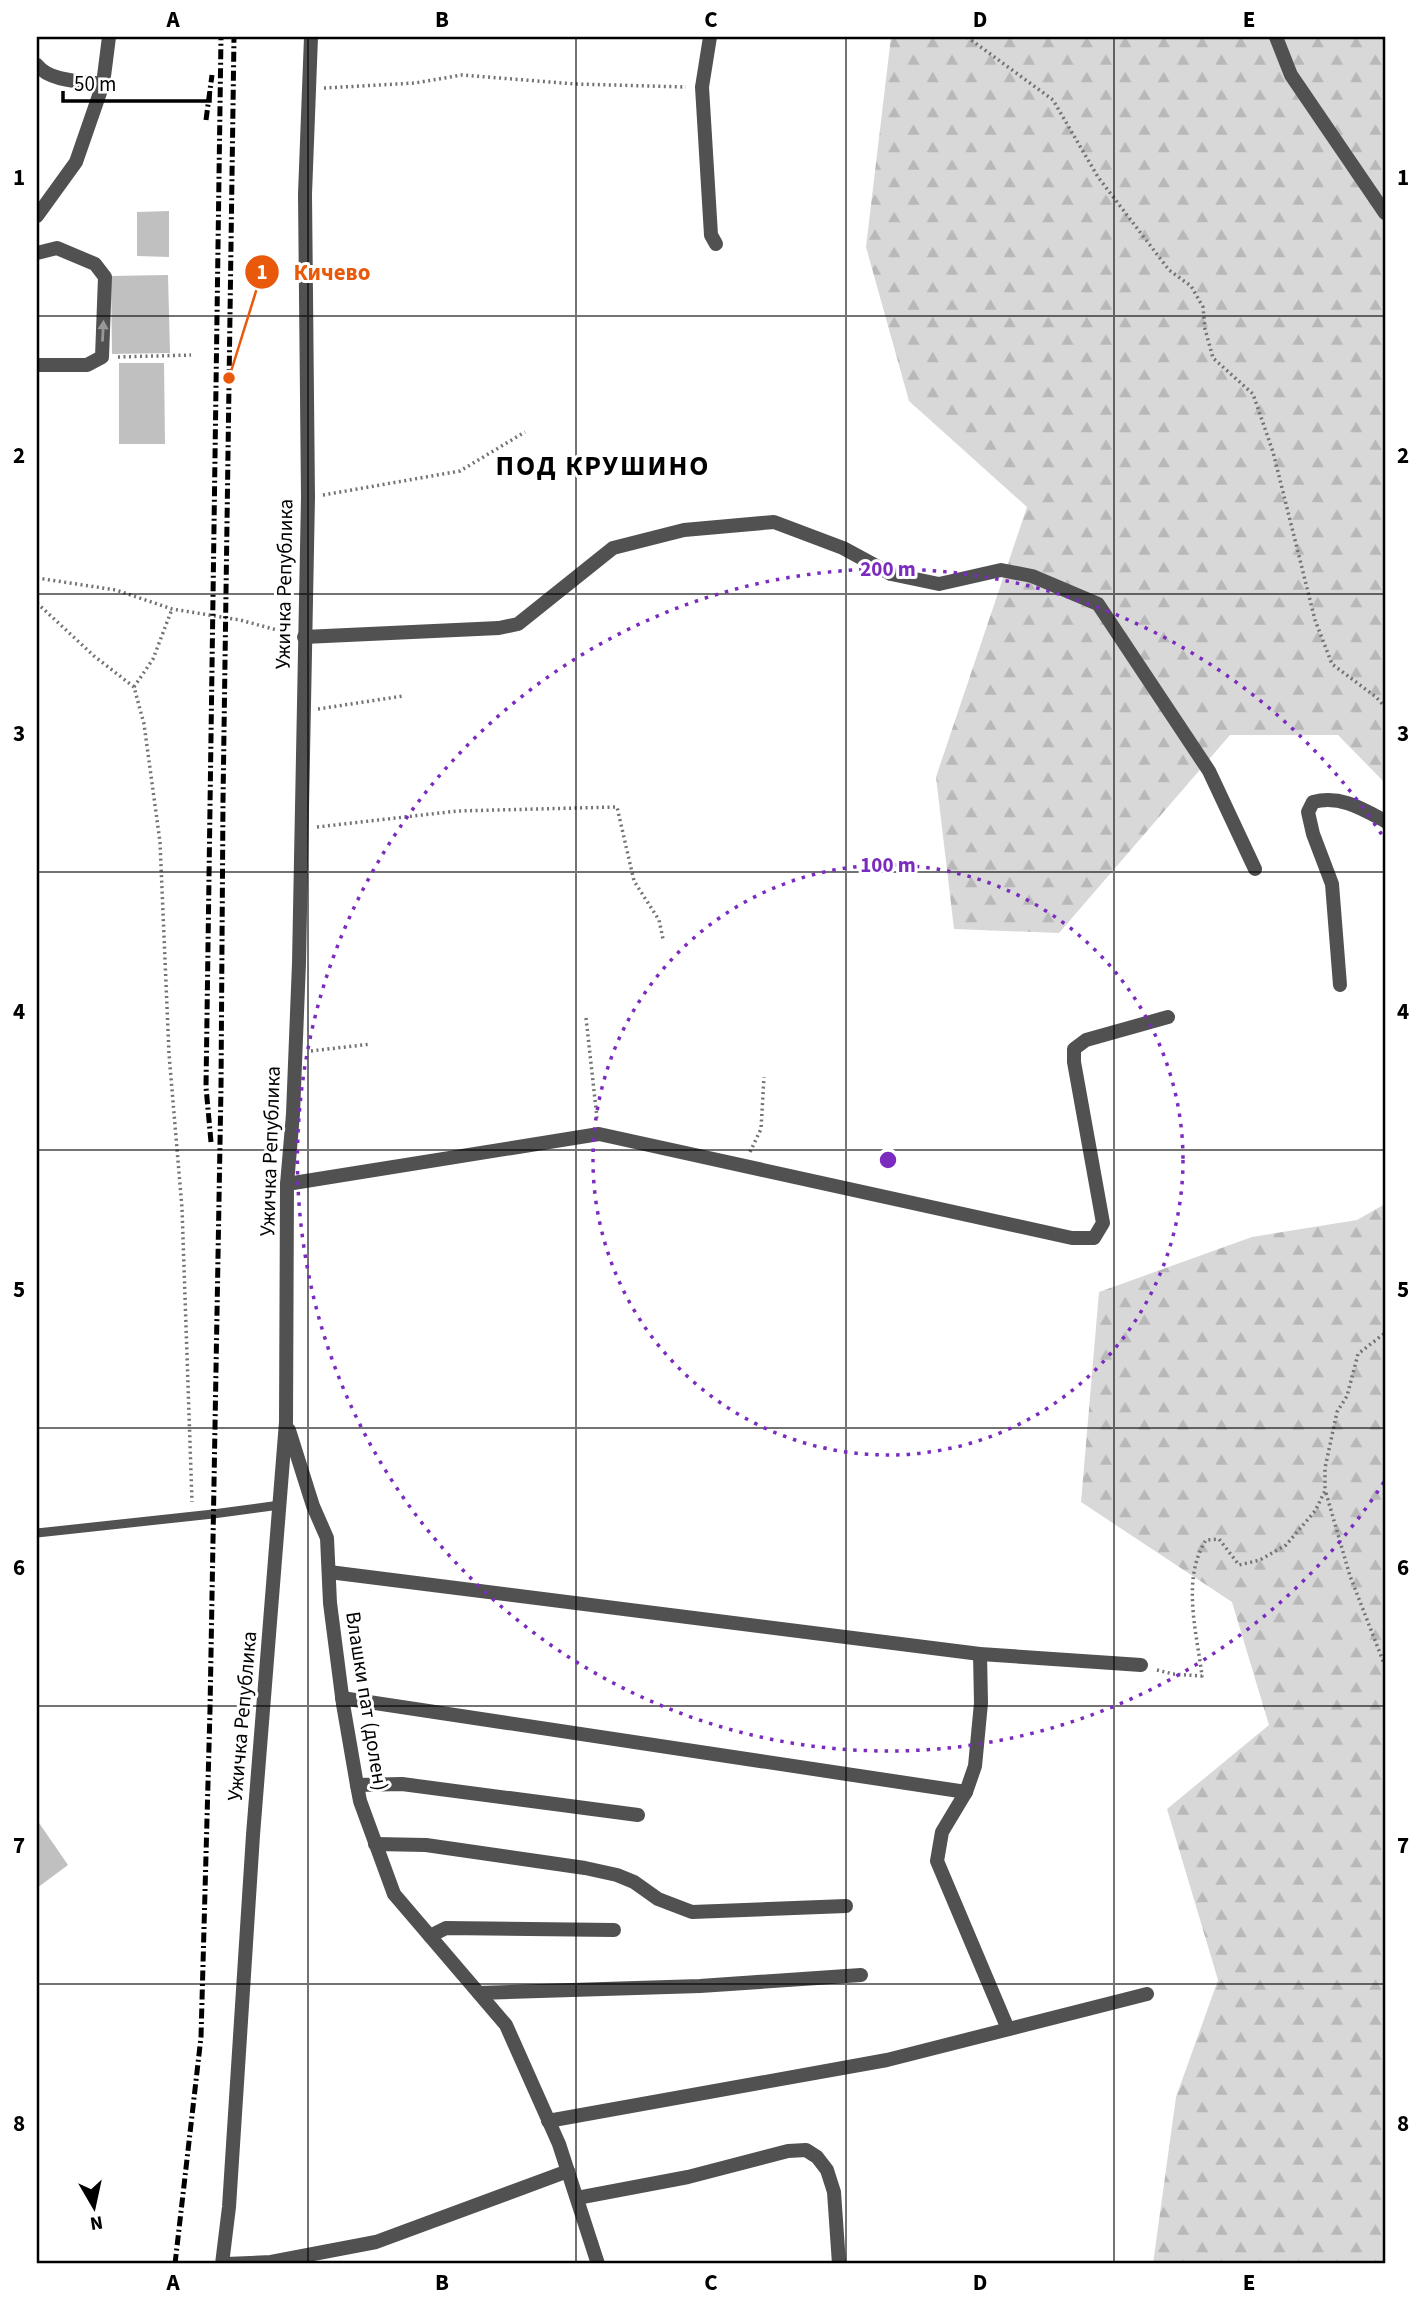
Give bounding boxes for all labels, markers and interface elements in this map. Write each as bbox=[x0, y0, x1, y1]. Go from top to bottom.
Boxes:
text: A bbox=[165, 3, 180, 36]
text: B bbox=[435, 3, 449, 36]
text: C bbox=[704, 3, 718, 36]
text: D bbox=[973, 3, 987, 36]
text: E bbox=[1243, 3, 1255, 36]
scale bar bbox=[63, 60, 210, 104]
text: 50 m bbox=[74, 69, 116, 99]
text: 1 bbox=[13, 161, 25, 194]
text: 1 bbox=[1397, 161, 1409, 194]
callout: Кичево bbox=[244, 250, 384, 294]
text: Кичево bbox=[293, 256, 371, 289]
text: 1 bbox=[256, 257, 268, 287]
one-way arrow bbox=[98, 320, 109, 342]
text: 2 bbox=[13, 439, 25, 472]
text: 2 bbox=[1397, 439, 1409, 472]
district label: ПОД КРУШИНО bbox=[495, 446, 711, 486]
street label: Ужичка Република bbox=[268, 499, 300, 669]
text: 200 m bbox=[860, 554, 916, 584]
text: 3 bbox=[13, 717, 25, 750]
text: 3 bbox=[1397, 717, 1409, 750]
text: 100 m bbox=[860, 850, 916, 880]
text: 4 bbox=[13, 995, 25, 1028]
text: 4 bbox=[1397, 995, 1409, 1028]
street label: Ужичка Република bbox=[252, 1065, 288, 1237]
centre of rings bbox=[876, 1148, 900, 1172]
text: 5 bbox=[13, 1273, 25, 1306]
text: 5 bbox=[1397, 1273, 1409, 1306]
text: 6 bbox=[13, 1551, 25, 1584]
text: 6 bbox=[1397, 1551, 1409, 1584]
street label: Влашки пат (долен) bbox=[338, 1609, 396, 1793]
street label: Ужичка Република bbox=[220, 1630, 264, 1802]
text: 7 bbox=[13, 1829, 25, 1862]
text: 7 bbox=[1397, 1829, 1409, 1862]
text: 8 bbox=[13, 2107, 25, 2140]
text: 8 bbox=[1397, 2107, 1409, 2140]
north arrow bbox=[60, 2172, 130, 2242]
text: N bbox=[88, 2208, 105, 2237]
text: A bbox=[165, 2266, 180, 2299]
text: B bbox=[435, 2266, 449, 2299]
text: C bbox=[704, 2266, 718, 2299]
text: D bbox=[973, 2266, 987, 2299]
text: E bbox=[1243, 2266, 1255, 2299]

